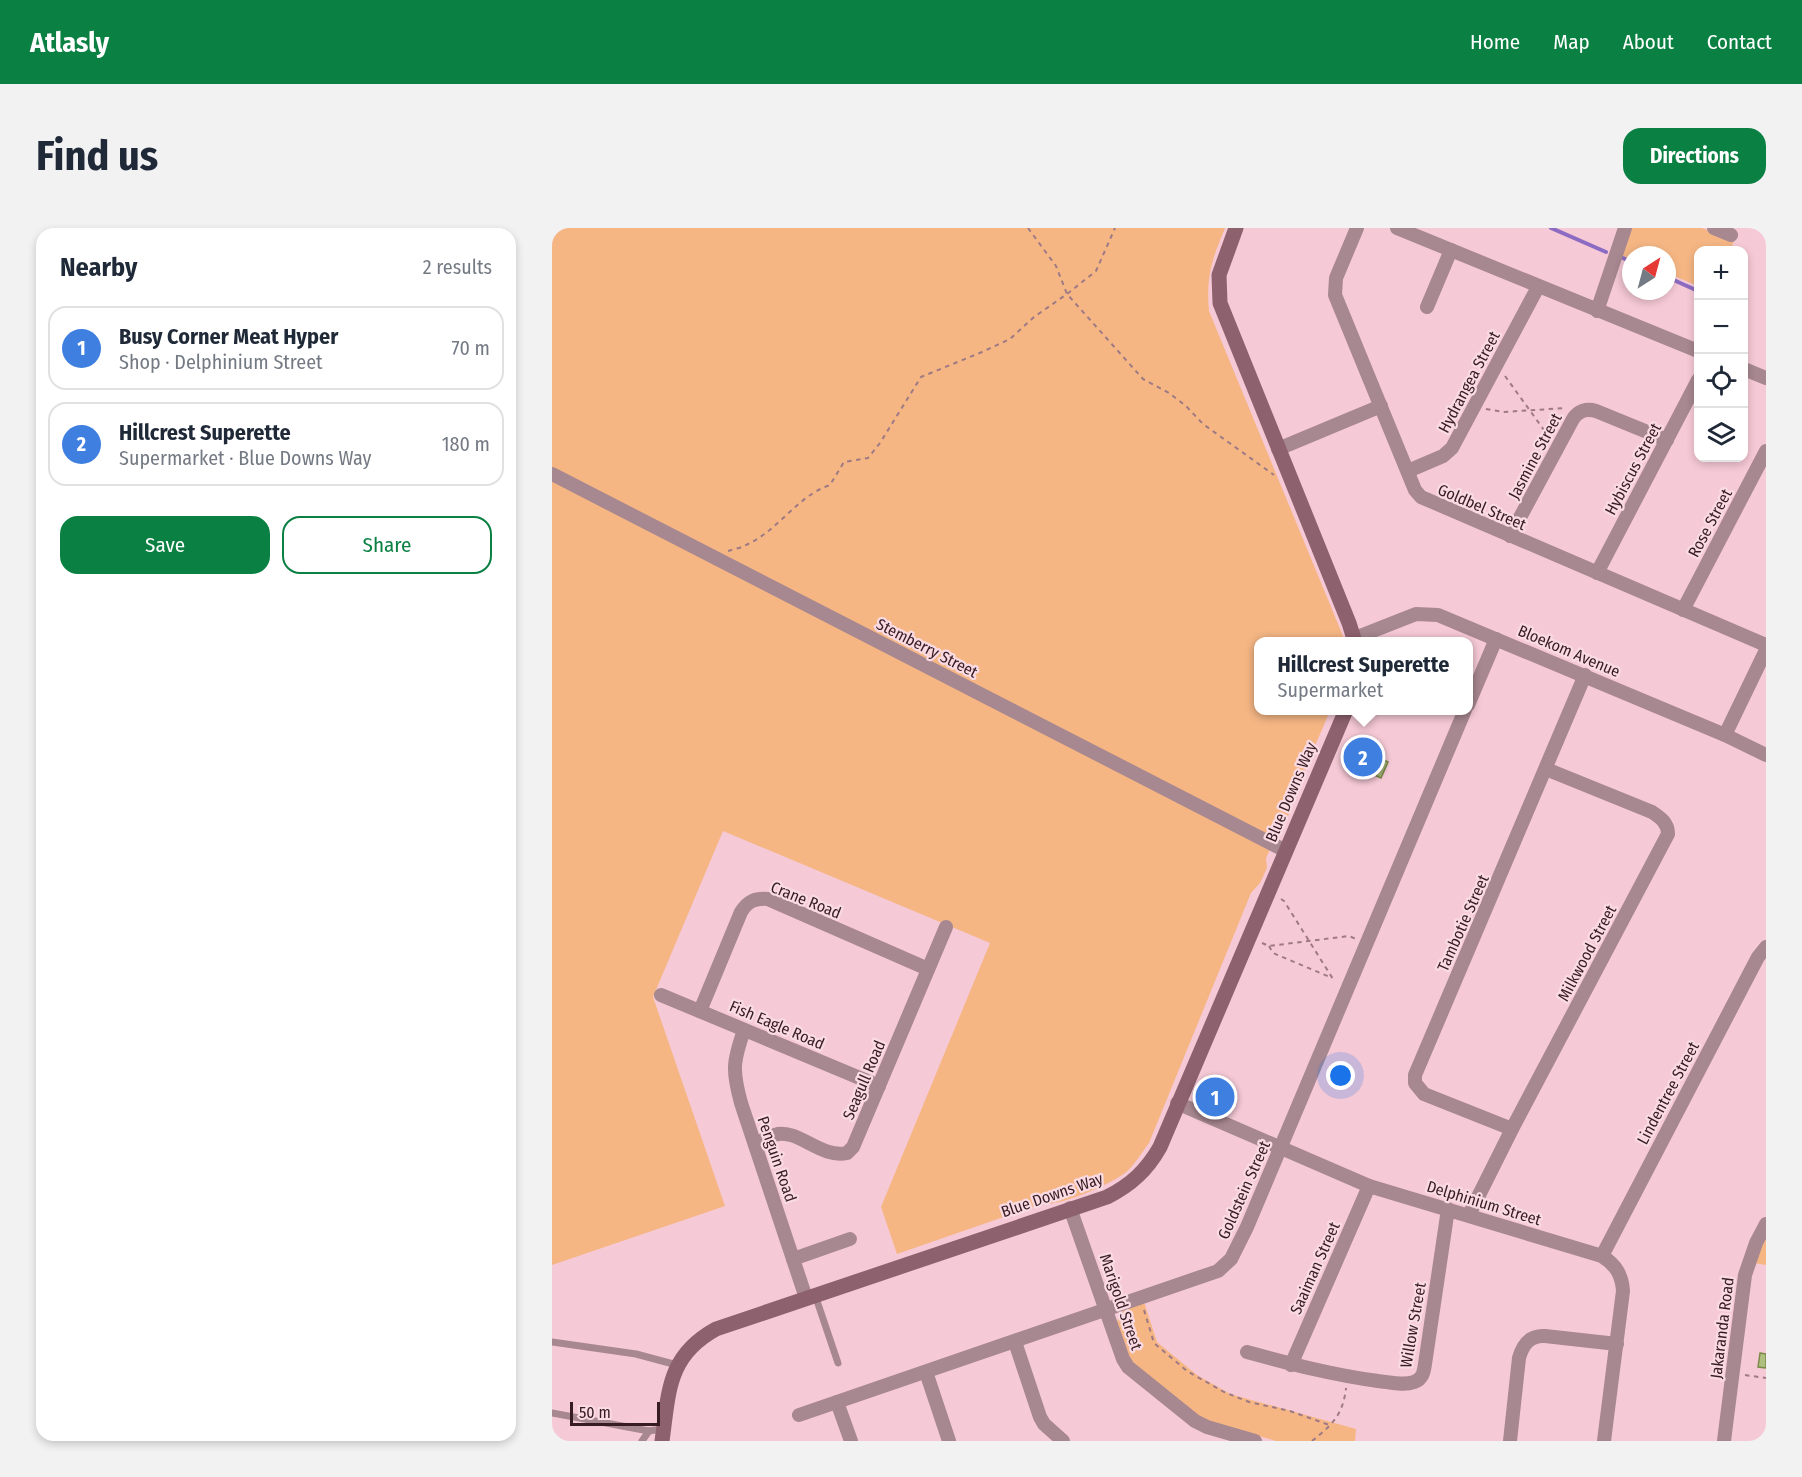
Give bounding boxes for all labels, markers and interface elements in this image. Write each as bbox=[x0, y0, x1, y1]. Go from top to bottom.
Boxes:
text: Atlasly bbox=[30, 26, 109, 59]
text: Home bbox=[1470, 29, 1520, 55]
text: Map bbox=[1553, 29, 1590, 55]
text: About bbox=[1623, 29, 1674, 55]
text: Contact bbox=[1707, 29, 1772, 55]
button: Directions bbox=[1623, 128, 1766, 184]
text: Find us bbox=[36, 131, 158, 181]
north arrow bbox=[1622, 246, 1676, 300]
map controls bbox=[1694, 246, 1748, 462]
button: + bbox=[1694, 246, 1748, 300]
text: Nearby bbox=[60, 252, 137, 283]
text: 2 results bbox=[423, 255, 492, 279]
button: − bbox=[1694, 300, 1748, 354]
text: Busy Corner Meat Hyper bbox=[119, 323, 338, 350]
street label: Hydrangea Street bbox=[1434, 327, 1504, 436]
text: 1 bbox=[77, 336, 86, 360]
text: 70 m bbox=[452, 336, 490, 360]
text: Shop · Delphinium Street bbox=[119, 350, 323, 374]
button: locate bbox=[1694, 354, 1748, 408]
button: layers bbox=[1694, 408, 1748, 462]
street label: Jasmine Street bbox=[1504, 409, 1566, 502]
text: Hillcrest Superette bbox=[119, 419, 291, 446]
street label: Hybiscus Street bbox=[1601, 419, 1666, 518]
text: 2 bbox=[77, 432, 86, 456]
text: 180 m bbox=[442, 432, 490, 456]
text: Supermarket · Blue Downs Way bbox=[119, 446, 371, 470]
street label: Goldbel Street bbox=[1435, 480, 1530, 534]
street label: Rose Street bbox=[1684, 485, 1736, 560]
button: Save bbox=[60, 516, 270, 574]
button: Share bbox=[282, 516, 492, 574]
street label: Stemberry Street bbox=[873, 614, 981, 682]
street label: Bloekom Avenue bbox=[1515, 621, 1623, 681]
popup bbox=[1254, 637, 1473, 715]
text: Hillcrest Superette bbox=[1278, 651, 1449, 678]
text: Supermarket bbox=[1278, 678, 1383, 702]
pin: 2 bbox=[1344, 734, 1382, 780]
street label: Blue Downs Way bbox=[1261, 738, 1321, 845]
street label: Tambotie Street bbox=[1433, 871, 1493, 974]
street label: Crane Road bbox=[768, 877, 844, 923]
street label: Milkwood Street bbox=[1554, 901, 1621, 1004]
street label: Fish Eagle Road bbox=[727, 997, 827, 1053]
street label: Seagull Road bbox=[839, 1037, 889, 1123]
street label: Lindentree Street bbox=[1633, 1038, 1703, 1148]
your location bbox=[1326, 1061, 1355, 1090]
pin: 1 bbox=[1196, 1074, 1234, 1120]
street label: Penguin Road bbox=[753, 1114, 801, 1204]
street label: Goldstein Street bbox=[1214, 1137, 1274, 1242]
street label: Blue Downs Way bbox=[999, 1168, 1106, 1221]
street label: Delphinium Street bbox=[1424, 1177, 1544, 1230]
street label: Saaiman Street bbox=[1286, 1218, 1344, 1317]
street label: Marigold Street bbox=[1096, 1251, 1147, 1353]
street label: Jakaranda Road bbox=[1706, 1276, 1738, 1380]
street label: Willow Street bbox=[1396, 1280, 1430, 1369]
scale bar bbox=[570, 1399, 660, 1426]
text: 50 m bbox=[579, 1403, 611, 1422]

